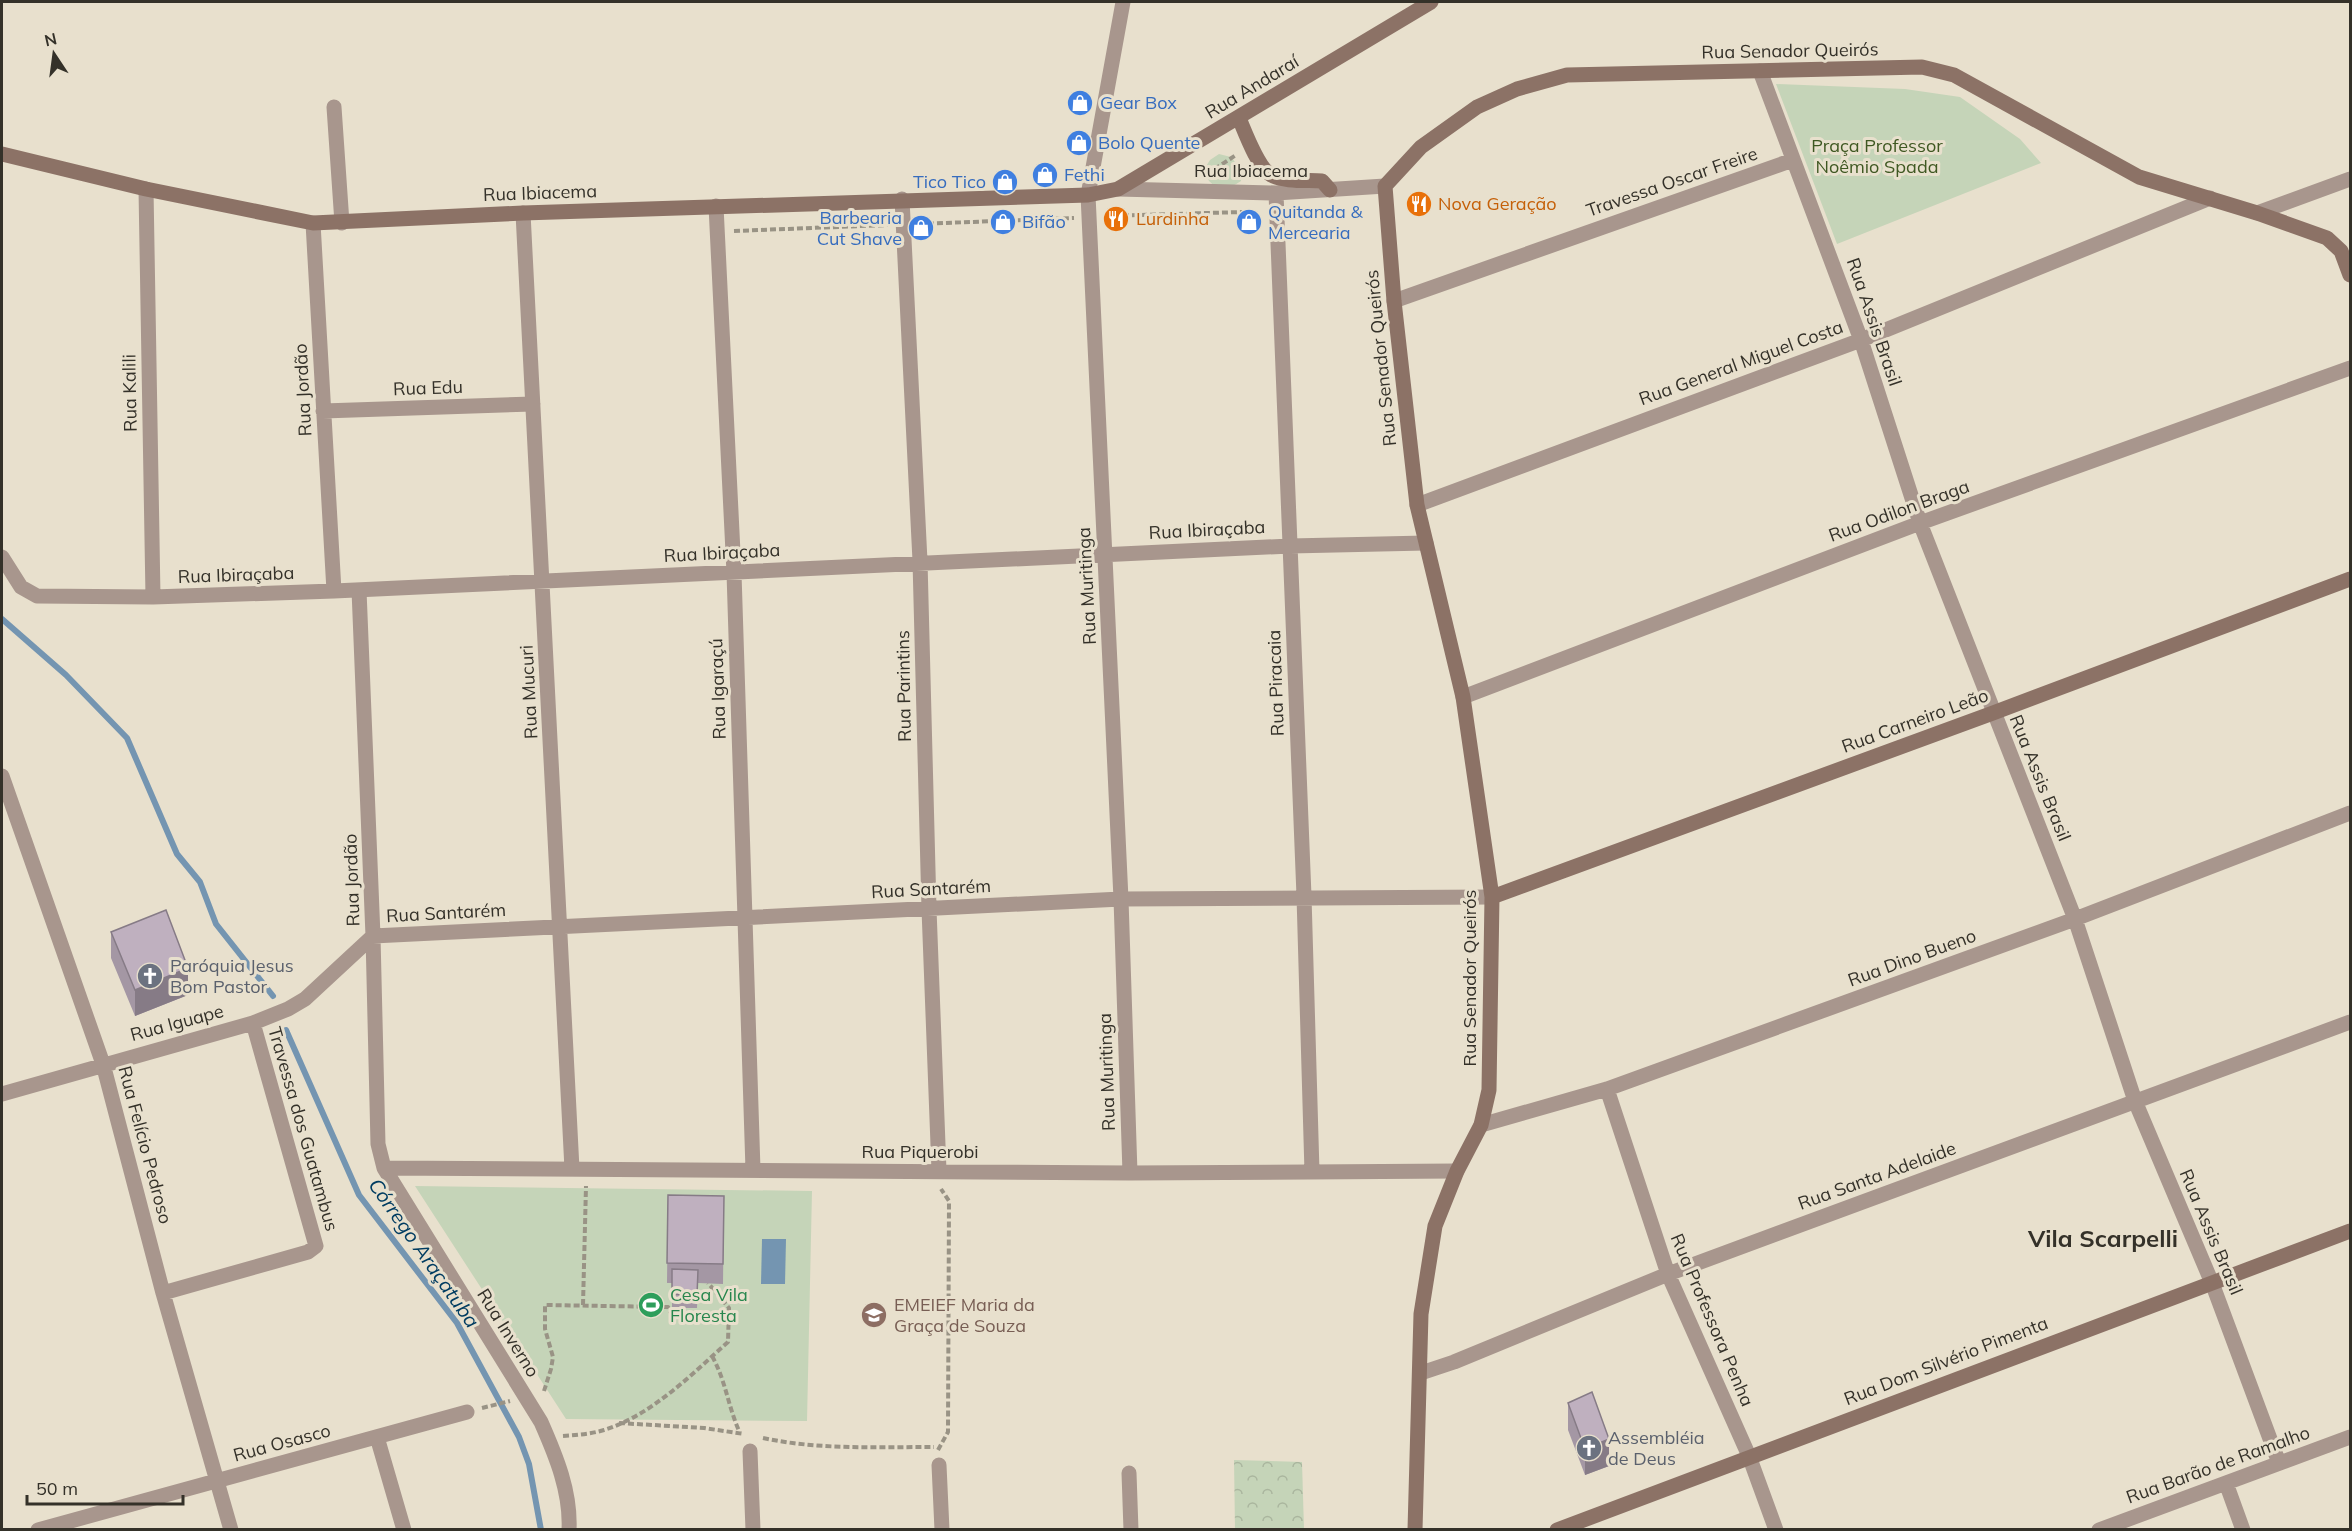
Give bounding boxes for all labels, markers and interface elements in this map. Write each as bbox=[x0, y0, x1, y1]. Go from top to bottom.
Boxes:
north arrow bbox=[24, 24, 84, 84]
text: N bbox=[42, 28, 59, 50]
street label: Rua Senador Queirós bbox=[1701, 37, 1879, 64]
street label: Rua Andaraí bbox=[1201, 49, 1304, 124]
shop icon: Gear Box bbox=[1065, 88, 1095, 118]
place label: Gear Box bbox=[1100, 91, 1177, 114]
shop icon: Bolo Quente bbox=[1064, 128, 1094, 158]
place label: Bolo Quente bbox=[1098, 131, 1200, 154]
park label: Praça Professor Noêmio Spada bbox=[1811, 134, 1943, 178]
street label: Travessa Oscar Freire bbox=[1583, 141, 1760, 222]
street label: Rua Ibiacema bbox=[1194, 159, 1308, 182]
shop icon: Fethi bbox=[1030, 160, 1060, 190]
place label: Fethi bbox=[1064, 163, 1105, 186]
shop icon: Tico Tico bbox=[990, 167, 1020, 197]
place label: Tico Tico bbox=[913, 170, 986, 193]
street label: Rua Ibiacema bbox=[483, 179, 597, 206]
restaurant icon: Nova Geração bbox=[1404, 189, 1434, 219]
place label: Nova Geração bbox=[1438, 192, 1557, 215]
place label: Quitanda & Mercearia bbox=[1268, 200, 1364, 244]
restaurant icon: Lurdinha bbox=[1101, 204, 1131, 234]
place label: Barbearia Cut Shave bbox=[817, 206, 902, 250]
shop icon: Bifão bbox=[988, 207, 1018, 237]
place label: Lurdinha bbox=[1136, 207, 1209, 230]
shop icon: Quitanda & Mercearia bbox=[1234, 207, 1264, 237]
place label: Bifão bbox=[1022, 210, 1066, 233]
shop icon: Barbearia Cut Shave bbox=[906, 213, 936, 243]
street label: Rua Assis Brasil bbox=[1842, 255, 1907, 389]
street label: Rua Senador Queirós bbox=[1360, 269, 1401, 447]
street label: Rua General Miguel Costa bbox=[1636, 315, 1846, 410]
street label: Rua Jordão bbox=[289, 343, 316, 437]
street label: Rua Kalili bbox=[117, 354, 142, 432]
street label: Rua Edu bbox=[393, 375, 463, 400]
street label: Rua Odilon Braga bbox=[1825, 474, 1972, 547]
street label: Rua Ibiraçaba bbox=[1148, 515, 1266, 544]
street label: Rua Muritinga bbox=[1072, 527, 1101, 645]
street label: Rua Ibiraçaba bbox=[663, 538, 781, 567]
street label: Rua Ibiraçaba bbox=[177, 561, 295, 588]
street label: Rua Piracaia bbox=[1262, 629, 1289, 737]
street label: Rua Parintins bbox=[891, 630, 916, 742]
street label: Rua Igaraçú bbox=[704, 638, 731, 740]
street label: Rua Mucuri bbox=[515, 644, 542, 740]
street label: Rua Carneiro Leão bbox=[1838, 683, 1991, 758]
street label: Rua Assis Brasil bbox=[2005, 711, 2076, 844]
street label: Rua Jordão bbox=[338, 833, 365, 927]
street label: Rua Santarém bbox=[870, 874, 992, 903]
street label: Rua Senador Queirós bbox=[1458, 889, 1481, 1067]
street label: Rua Santarém bbox=[385, 898, 507, 927]
street label: Rua Dino Bueno bbox=[1845, 924, 1979, 991]
place label: Paróquia Jesus Bom Pastor bbox=[170, 954, 294, 998]
church icon: Paróquia Jesus Bom Pastor bbox=[135, 961, 165, 991]
street label: Rua Iguape bbox=[128, 999, 226, 1046]
street label: Rua Muritinga bbox=[1093, 1013, 1120, 1131]
street label: Travessa dos Guatambus bbox=[263, 1024, 344, 1234]
street label: Rua Felício Pedroso bbox=[113, 1063, 178, 1226]
street label: Rua Santa Adelaide bbox=[1795, 1136, 1959, 1215]
street label: Rua Piquerobi bbox=[861, 1140, 979, 1163]
street label: Rua Assis Brasil bbox=[2175, 1166, 2248, 1298]
water label: Córrego Araçatuba bbox=[364, 1173, 485, 1332]
district label: Vila Scarpelli bbox=[2027, 1223, 2178, 1253]
street label: Rua Professora Penha bbox=[1666, 1230, 1759, 1410]
place label: Cesa Vila Floresta bbox=[670, 1283, 748, 1327]
street label: Rua Inverno bbox=[472, 1284, 545, 1381]
sports icon: Cesa Vila Floresta bbox=[636, 1290, 666, 1320]
place label: EMEIEF Maria da Graça de Souza bbox=[894, 1293, 1035, 1337]
school or university icon: EMEIEF Maria da Graça de Souza bbox=[859, 1300, 889, 1330]
street label: Rua Dom Silvério Pimenta bbox=[1841, 1311, 2051, 1410]
street label: Rua Osasco bbox=[231, 1418, 333, 1467]
street label: Rua Barão de Ramalho bbox=[2123, 1421, 2313, 1508]
place label: Assembléia de Deus bbox=[1608, 1426, 1705, 1470]
church icon: Assembléia de Deus bbox=[1574, 1433, 1604, 1463]
scale bar bbox=[27, 1468, 183, 1506]
text: 50 m bbox=[36, 1477, 78, 1500]

